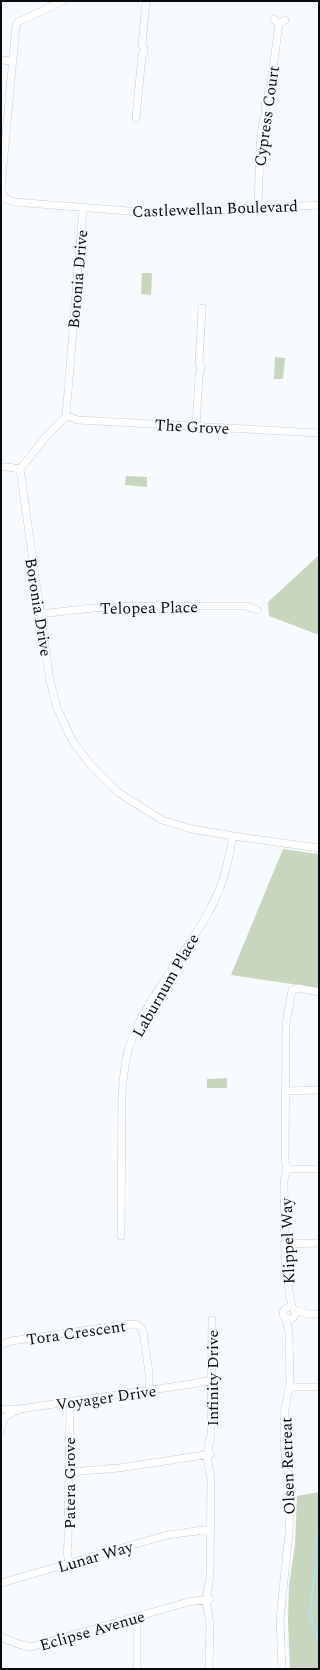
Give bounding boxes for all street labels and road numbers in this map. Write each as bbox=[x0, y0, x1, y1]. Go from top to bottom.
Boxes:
street label: Cypress Court bbox=[248, 64, 286, 168]
street label: Castlewellan Boulevard bbox=[132, 194, 299, 224]
street label: Boronia Drive bbox=[62, 228, 94, 330]
street label: The Grove bbox=[154, 413, 230, 441]
street label: Boronia Drive bbox=[18, 556, 58, 658]
street label: Telopea Place bbox=[100, 595, 198, 621]
street label: Laburnum Place bbox=[126, 929, 205, 1042]
street label: Klippel Way bbox=[274, 1196, 301, 1285]
street label: Tora Crescent bbox=[25, 1314, 128, 1352]
street label: Infinity Drive bbox=[201, 1330, 225, 1426]
street label: Voyager Drive bbox=[54, 1379, 158, 1417]
street label: Olsen Retreat bbox=[274, 1417, 302, 1515]
street label: Patera Grove bbox=[58, 1437, 82, 1529]
street label: Lunar Way bbox=[55, 1534, 137, 1579]
street label: Eclipse Avenue bbox=[37, 1604, 148, 1657]

